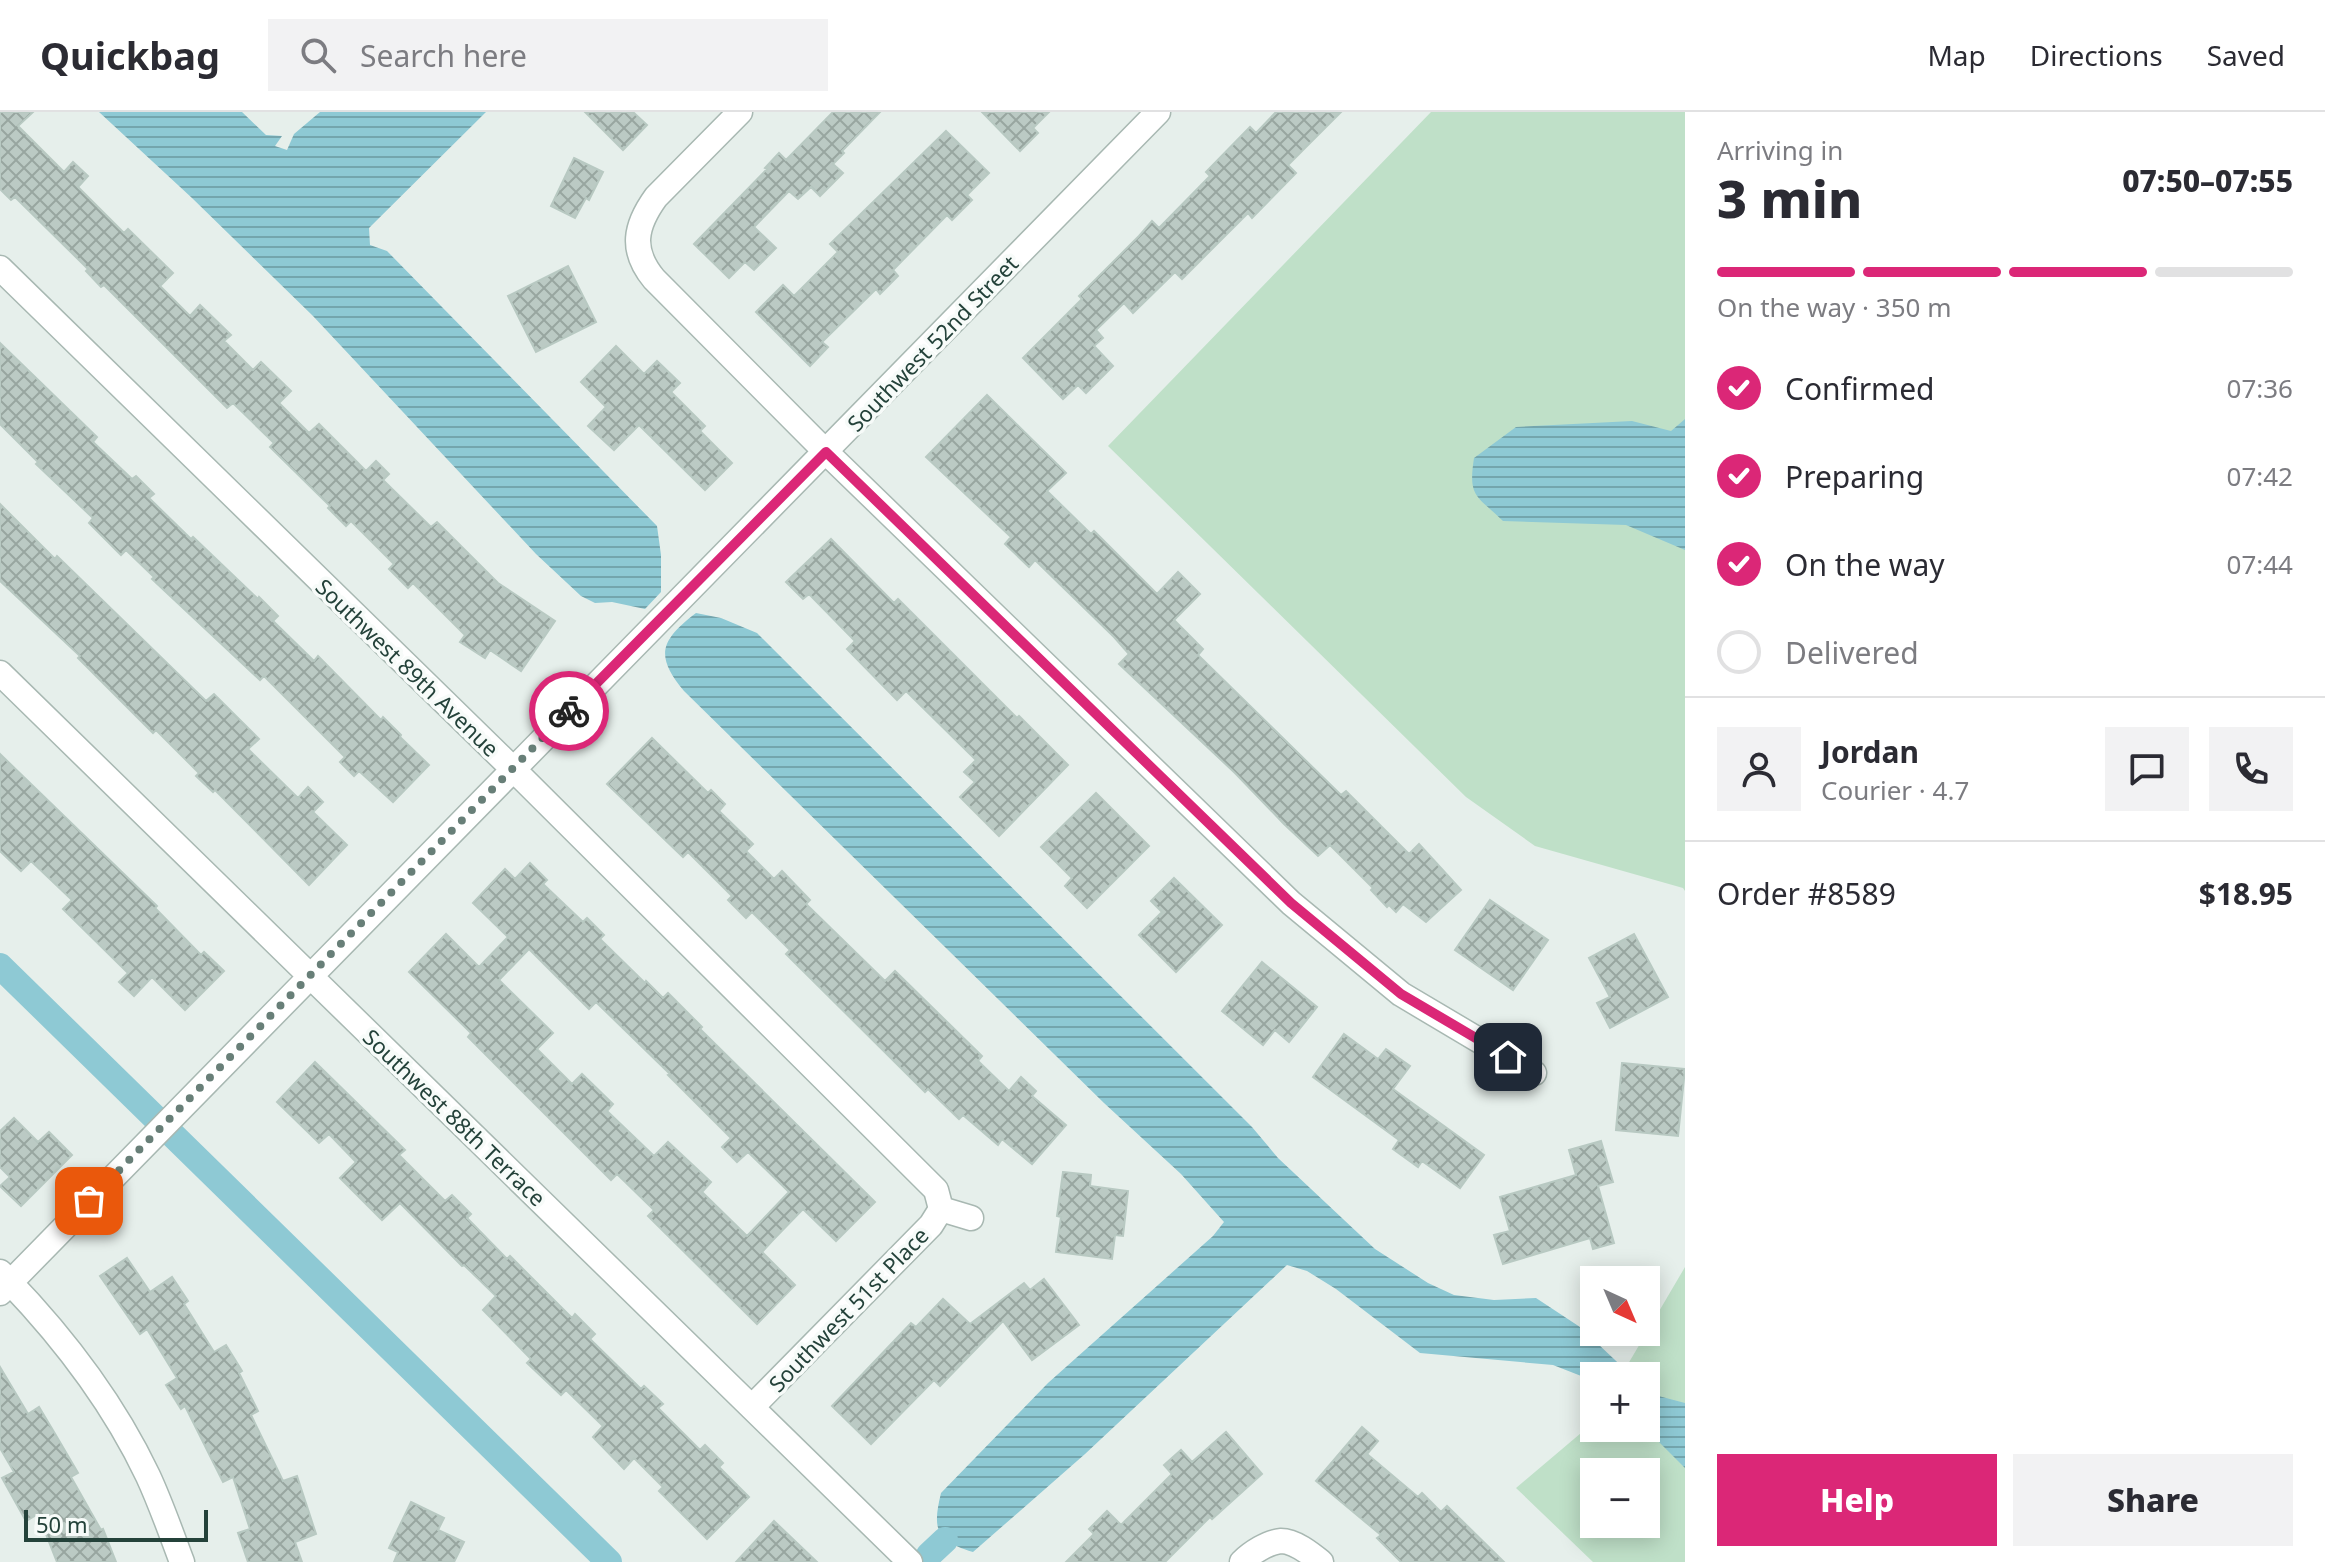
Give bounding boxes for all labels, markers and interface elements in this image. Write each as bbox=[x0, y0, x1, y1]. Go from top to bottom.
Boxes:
search box bbox=[268, 19, 828, 91]
text: Quickbag bbox=[40, 29, 220, 81]
icon: search bbox=[296, 33, 340, 77]
text: Search here bbox=[360, 35, 527, 76]
text: Map bbox=[1927, 36, 1986, 74]
text: Directions bbox=[2030, 36, 2163, 74]
text: Saved bbox=[2207, 36, 2285, 74]
text: Arriving in bbox=[1717, 132, 1843, 168]
text: 07:50–07:55 bbox=[2122, 160, 2293, 201]
text: 3 min bbox=[1717, 162, 1862, 233]
street label: Southwest 52nd Street bbox=[840, 248, 1024, 438]
text: On the way · 350 m bbox=[1717, 289, 1951, 325]
icon: check bbox=[1717, 366, 1761, 410]
text: Confirmed bbox=[1785, 368, 1935, 409]
text: 07:36 bbox=[2227, 370, 2293, 406]
icon: check bbox=[1717, 454, 1761, 498]
text: Preparing bbox=[1785, 456, 1924, 497]
text: 07:42 bbox=[2227, 458, 2293, 494]
icon: check bbox=[1717, 542, 1761, 586]
text: On the way bbox=[1785, 544, 1945, 585]
text: 07:44 bbox=[2227, 546, 2293, 582]
street label: Southwest 89th Avenue bbox=[310, 571, 506, 763]
text: Delivered bbox=[1785, 632, 1919, 673]
courier bbox=[529, 671, 609, 751]
icon: bike bbox=[547, 689, 591, 733]
button: person bbox=[1717, 727, 1801, 811]
button: chat bbox=[2105, 727, 2189, 811]
button: phone bbox=[2209, 727, 2293, 811]
text: Jordan bbox=[1821, 731, 1919, 772]
text: Courier · 4.7 bbox=[1821, 772, 1969, 808]
text: Order #8589 bbox=[1717, 873, 1896, 914]
text: $18.95 bbox=[2199, 873, 2293, 914]
street label: Southwest 88th Terrace bbox=[357, 1022, 553, 1212]
pin bbox=[1474, 1023, 1542, 1091]
icon: home bbox=[1486, 1035, 1530, 1079]
pin bbox=[55, 1167, 123, 1235]
icon: bag bbox=[67, 1179, 111, 1223]
street label: Southwest 51st Place bbox=[761, 1220, 935, 1398]
north arrow bbox=[1580, 1266, 1660, 1346]
map controls bbox=[1580, 1266, 1660, 1538]
button: + bbox=[1580, 1362, 1660, 1442]
button: Help bbox=[1717, 1454, 1997, 1546]
button: Share bbox=[2013, 1454, 2293, 1546]
button: − bbox=[1580, 1458, 1660, 1538]
scale bar bbox=[24, 1506, 208, 1542]
text: 50 m bbox=[36, 1509, 87, 1539]

